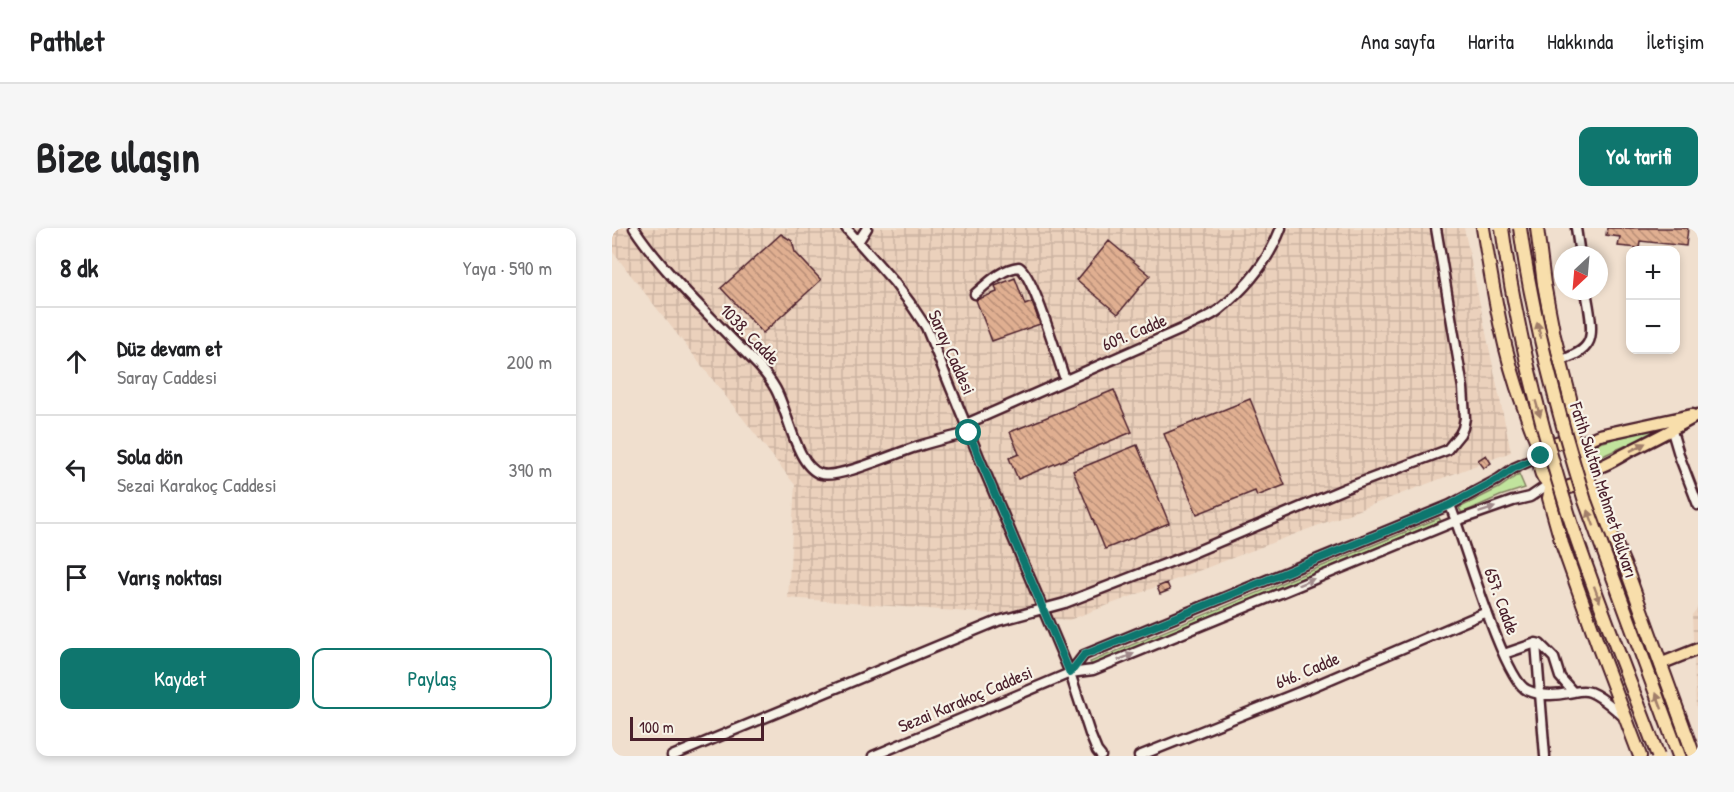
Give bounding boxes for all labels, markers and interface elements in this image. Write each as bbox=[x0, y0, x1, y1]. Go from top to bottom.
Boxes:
text: Pathlet bbox=[30, 22, 104, 60]
text: Ana sayfa bbox=[1361, 27, 1435, 56]
text: Harita bbox=[1468, 27, 1514, 56]
text: Hakkında bbox=[1547, 27, 1613, 56]
text: İletişim bbox=[1646, 27, 1704, 56]
button: Yol tarifi bbox=[1579, 127, 1698, 186]
text: Bize ulaşın bbox=[36, 128, 200, 185]
north arrow bbox=[1554, 246, 1608, 300]
map controls bbox=[1626, 246, 1680, 354]
button: + bbox=[1626, 246, 1680, 300]
text: 8 dk bbox=[60, 250, 98, 285]
text: Yaya · 590 m bbox=[463, 254, 552, 281]
street label: 1038. Cadde bbox=[714, 298, 786, 370]
button: − bbox=[1626, 300, 1680, 354]
street label: Saray Caddesi bbox=[922, 306, 982, 398]
street label: 609. Cadde bbox=[1098, 307, 1170, 357]
one-way arrow bbox=[1533, 321, 1543, 340]
text: Düz devam et bbox=[117, 333, 222, 363]
icon: ahead bbox=[60, 345, 93, 378]
text: 200 m bbox=[507, 348, 552, 375]
text: Saray Caddesi bbox=[117, 363, 217, 390]
street label: Fatih Sultan Mehmet Bulvarı bbox=[1564, 398, 1644, 581]
one-way arrow bbox=[1534, 400, 1543, 418]
route start bbox=[955, 419, 981, 445]
text: Sola dön bbox=[117, 441, 183, 471]
route end bbox=[1527, 442, 1553, 468]
one-way arrow bbox=[1630, 442, 1647, 452]
icon: left bbox=[60, 453, 93, 486]
text: 390 m bbox=[509, 456, 552, 483]
text: Sezai Karakoç Caddesi bbox=[117, 471, 277, 498]
one-way arrow bbox=[1478, 505, 1496, 515]
one-way arrow bbox=[1586, 509, 1596, 527]
icon: arrive bbox=[60, 561, 93, 594]
text: Varış noktası bbox=[117, 562, 222, 592]
street label: 657. Cadde bbox=[1478, 564, 1526, 638]
one-way arrow bbox=[1297, 577, 1315, 586]
one-way arrow bbox=[1593, 586, 1603, 604]
street label: 646. Cadde bbox=[1271, 645, 1343, 695]
button: Kaydet bbox=[60, 648, 300, 709]
button: Paylaş bbox=[312, 648, 552, 709]
one-way arrow bbox=[1117, 652, 1135, 662]
street label: Sezai Karakoç Caddesi bbox=[894, 659, 1036, 739]
one-way arrow bbox=[1654, 692, 1664, 710]
scale bar bbox=[630, 714, 764, 742]
text: 100 m bbox=[639, 716, 674, 738]

